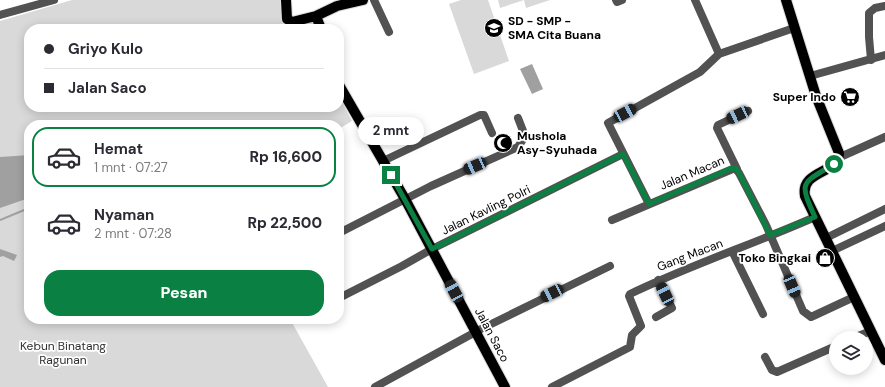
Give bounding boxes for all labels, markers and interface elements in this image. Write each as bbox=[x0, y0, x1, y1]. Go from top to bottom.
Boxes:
place label: SD - SMP - SMA Cita Buana bbox=[508, 13, 601, 43]
school or university icon: SD - SMP - SMA Cita Buana bbox=[483, 17, 505, 39]
text: Griyo Kulo bbox=[68, 39, 143, 59]
text: Jalan Saco bbox=[68, 78, 147, 98]
supermarket icon: Super Indo bbox=[839, 86, 861, 108]
place label: Super Indo bbox=[773, 89, 836, 105]
car bbox=[612, 102, 638, 124]
car bbox=[725, 104, 751, 126]
callout: 2 mnt bbox=[358, 117, 424, 145]
text: 2 mnt bbox=[373, 122, 409, 139]
place label: Mushola Asy-Syuhada bbox=[517, 128, 597, 158]
mosque icon: Mushola Asy-Syuhada bbox=[492, 132, 514, 154]
icon: car bbox=[46, 139, 82, 175]
text: Hemat bbox=[94, 139, 143, 159]
text: Rp 16,600 bbox=[250, 147, 322, 167]
street label: Jalan Macan bbox=[657, 152, 727, 194]
route start bbox=[825, 155, 843, 173]
car bbox=[462, 156, 488, 176]
text: 1 mnt · 07:27 bbox=[94, 159, 168, 176]
route end bbox=[382, 166, 400, 184]
street label: Jalan Kavling Polri bbox=[439, 181, 533, 239]
icon: car bbox=[46, 205, 82, 241]
text: Nyaman bbox=[94, 205, 154, 225]
text: Rp 22,500 bbox=[247, 213, 322, 233]
text: 2 mnt · 07:28 bbox=[94, 225, 172, 242]
street label: Gang Macan bbox=[655, 235, 725, 275]
shop icon: Toko Bingkai bbox=[814, 247, 836, 269]
place label: Toko Bingkai bbox=[738, 250, 811, 266]
button: Pesan bbox=[44, 270, 324, 316]
car bbox=[782, 273, 802, 299]
car bbox=[443, 278, 465, 304]
car bbox=[654, 281, 676, 307]
car bbox=[539, 282, 565, 304]
street label: Jalan Saco bbox=[471, 305, 513, 365]
map controls bbox=[829, 331, 873, 375]
button: layers bbox=[829, 331, 873, 375]
park label: Kebun Binatang Ragunan bbox=[20, 338, 106, 368]

